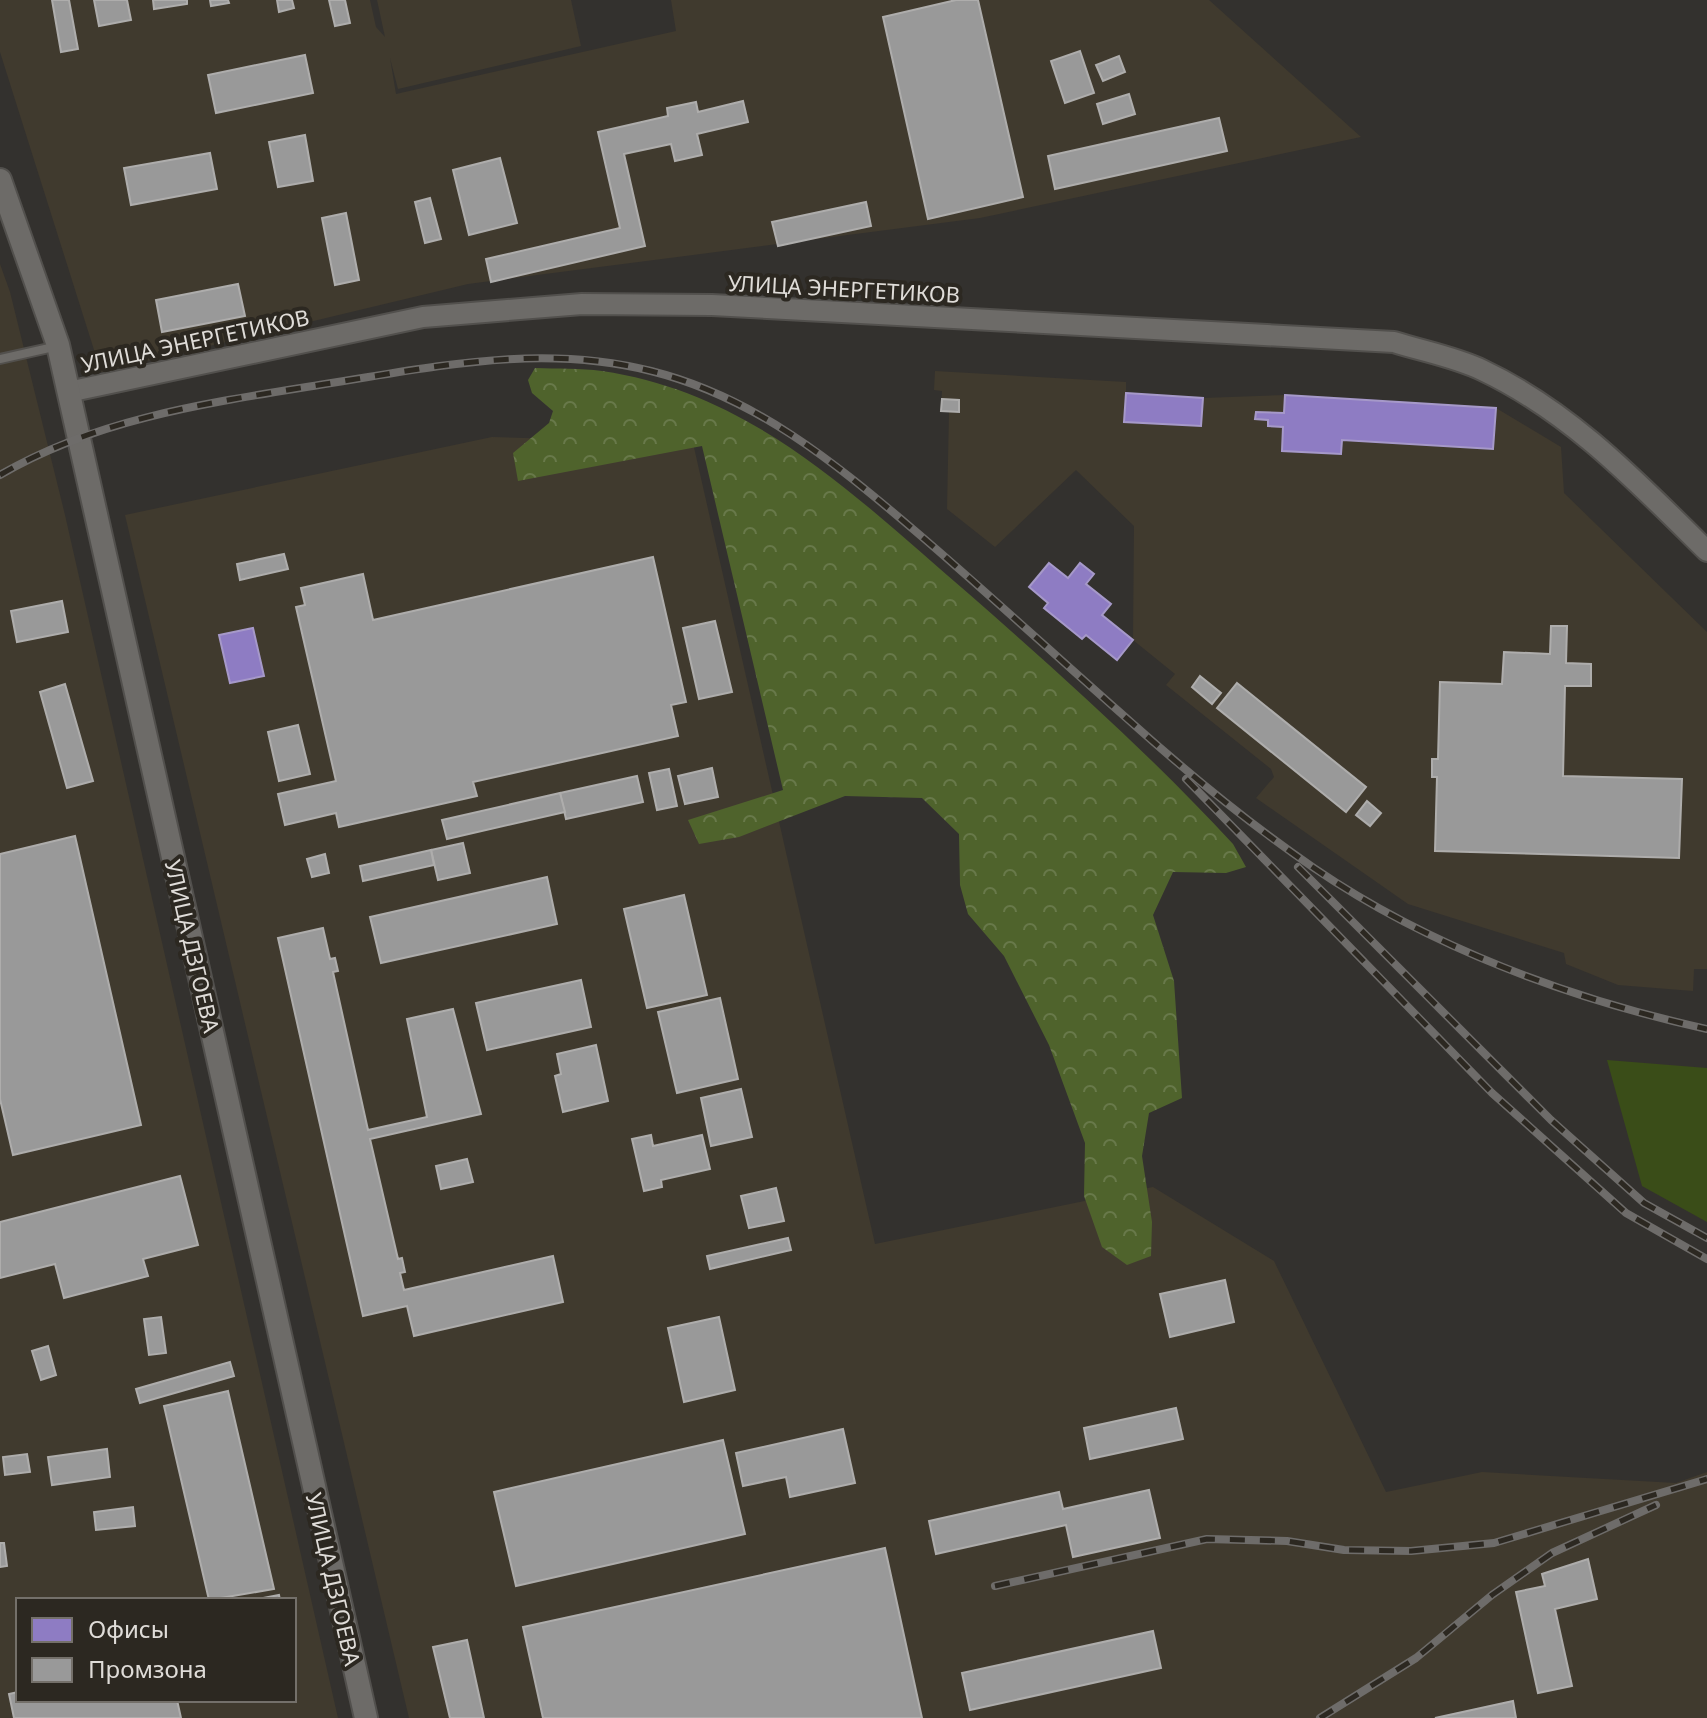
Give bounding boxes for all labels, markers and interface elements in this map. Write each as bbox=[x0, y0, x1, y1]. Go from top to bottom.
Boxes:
street label: УЛИЦА ЭНЕРГЕТИКОВ bbox=[727, 267, 961, 309]
street label: УЛИЦА ЭНЕРГЕТИКОВ bbox=[78, 301, 312, 379]
street label: УЛИЦА ДЗГОЕВА bbox=[159, 857, 228, 1036]
street label: УЛИЦА ДЗГОЕВА bbox=[300, 1490, 369, 1669]
legend bbox=[16, 1598, 296, 1702]
text: Офисы bbox=[88, 1612, 169, 1645]
text: Промзона bbox=[88, 1652, 207, 1685]

